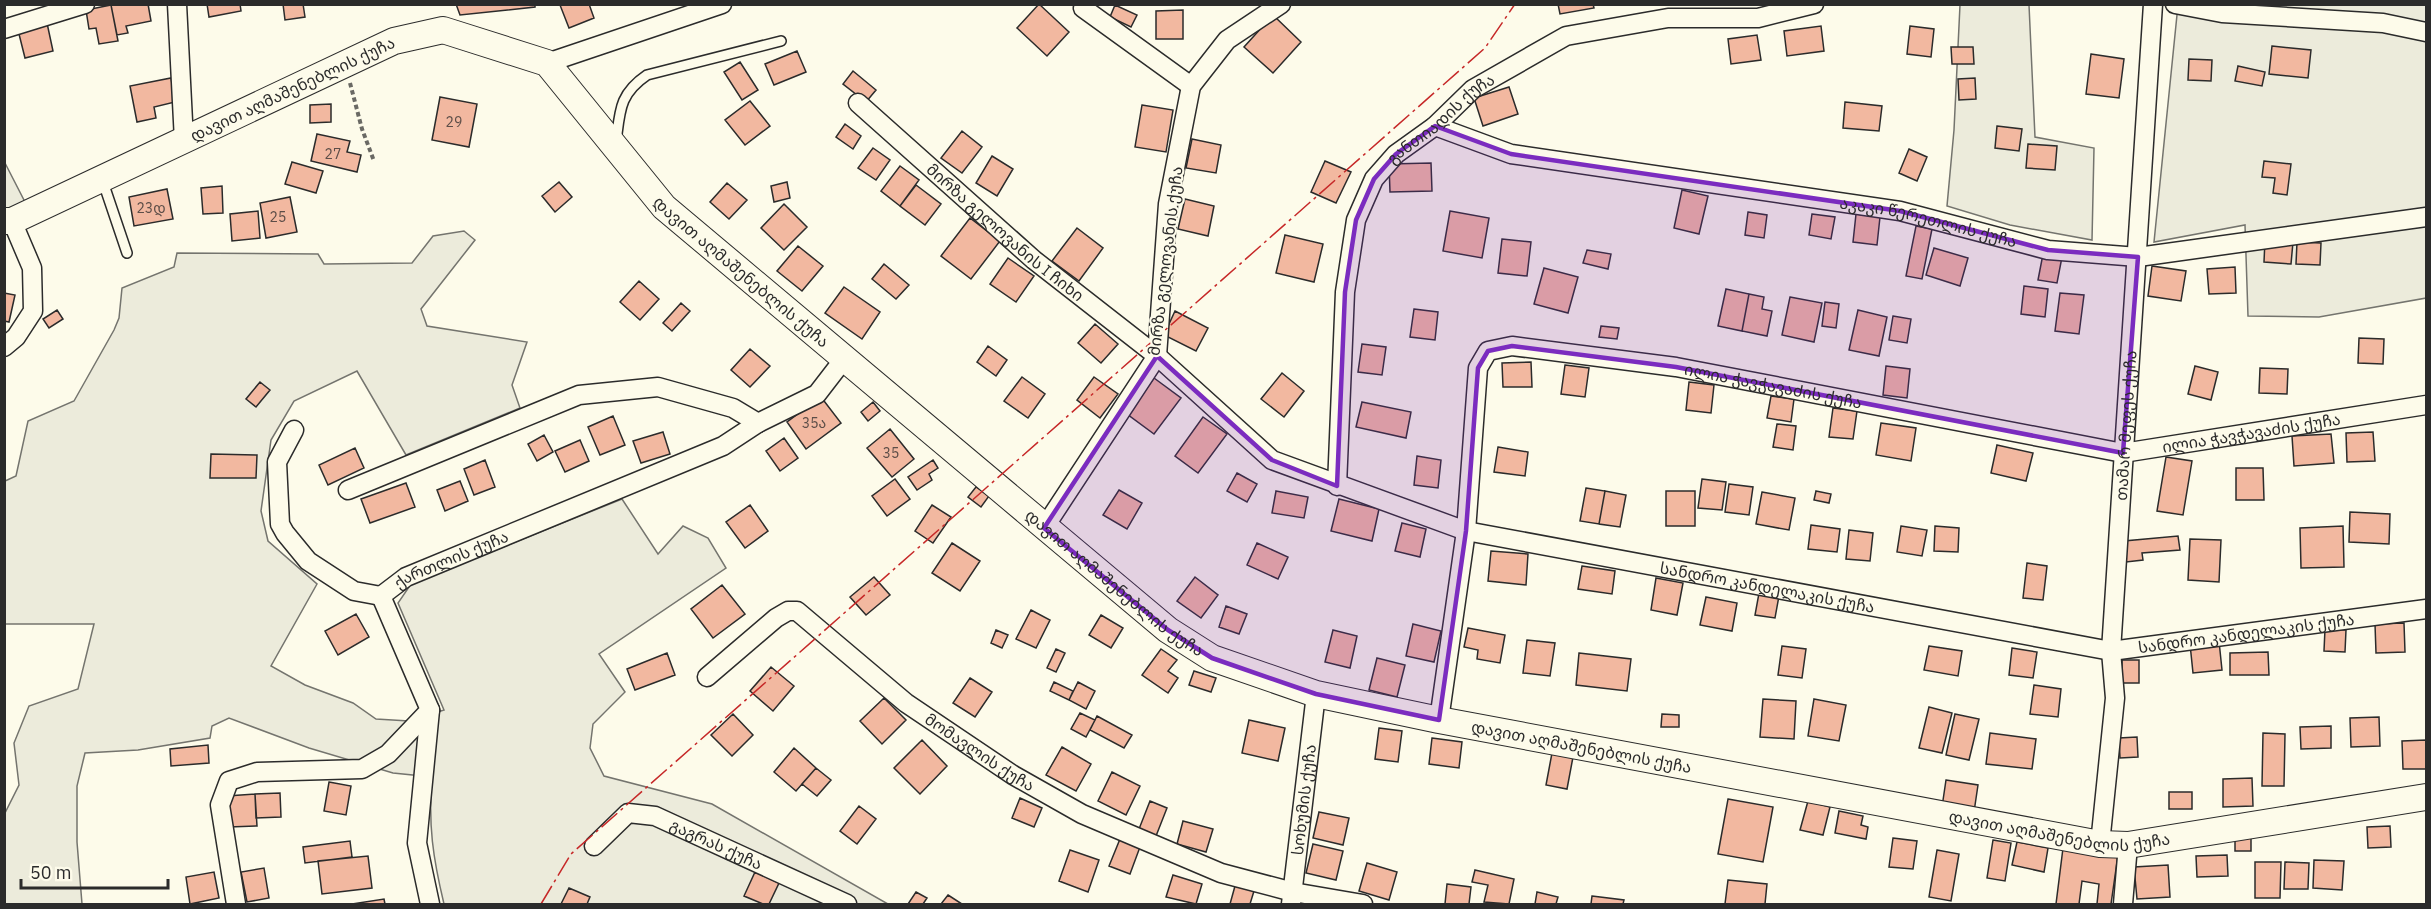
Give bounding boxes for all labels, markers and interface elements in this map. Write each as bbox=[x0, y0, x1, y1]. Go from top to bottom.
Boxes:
street label: დავით აღმაშენებლის ქუჩა bbox=[187, 32, 398, 146]
street label: განთიადის ქუჩა bbox=[1382, 69, 1498, 168]
house number: 29 bbox=[446, 113, 462, 131]
house number: 27 bbox=[325, 145, 341, 163]
street label: მირზა გელოვანის I ჩიხი bbox=[923, 159, 1088, 305]
street label: მირზა გელოვანის ქუჩა bbox=[1143, 165, 1188, 357]
street label: დავით აღმაშენებლის ქუჩა bbox=[649, 192, 833, 351]
street label: აკაკი წერეთლის ქუჩა bbox=[1838, 192, 2019, 251]
house number: 23დ bbox=[136, 199, 166, 217]
house number: 25 bbox=[270, 208, 286, 226]
street label: თამარ მეფეს ქუჩა bbox=[2111, 350, 2141, 501]
street label: ილია ჭავჭავაძის ქუჩა bbox=[1683, 359, 1864, 413]
street label: ილია ჭავჭავაძის ქუჩა bbox=[2161, 409, 2342, 457]
house number: 35ა bbox=[802, 414, 826, 432]
house number: 35 bbox=[883, 444, 899, 462]
street label: დავით აღმაშენებლის ქუჩა bbox=[1021, 505, 1208, 660]
street label: ქართლის ქუჩა bbox=[390, 526, 511, 593]
street label: სანდრო კანდელაკის ქუჩა bbox=[1658, 557, 1876, 617]
street label: სანდრო კანდელაკის ქუჩა bbox=[2137, 609, 2356, 657]
street label: მომავლის ქუჩა bbox=[921, 709, 1038, 795]
street label: დავით აღმაშენებლის ქუჩა bbox=[1469, 716, 1693, 777]
street label: სოხუმის ქუჩა bbox=[1287, 743, 1320, 856]
street label: დავით აღმაშენებლის ქუჩა bbox=[1947, 806, 2171, 855]
street label: გაგრას ქუჩა bbox=[667, 814, 766, 874]
scale bar bbox=[21, 852, 168, 890]
text: 50 m bbox=[30, 861, 72, 884]

